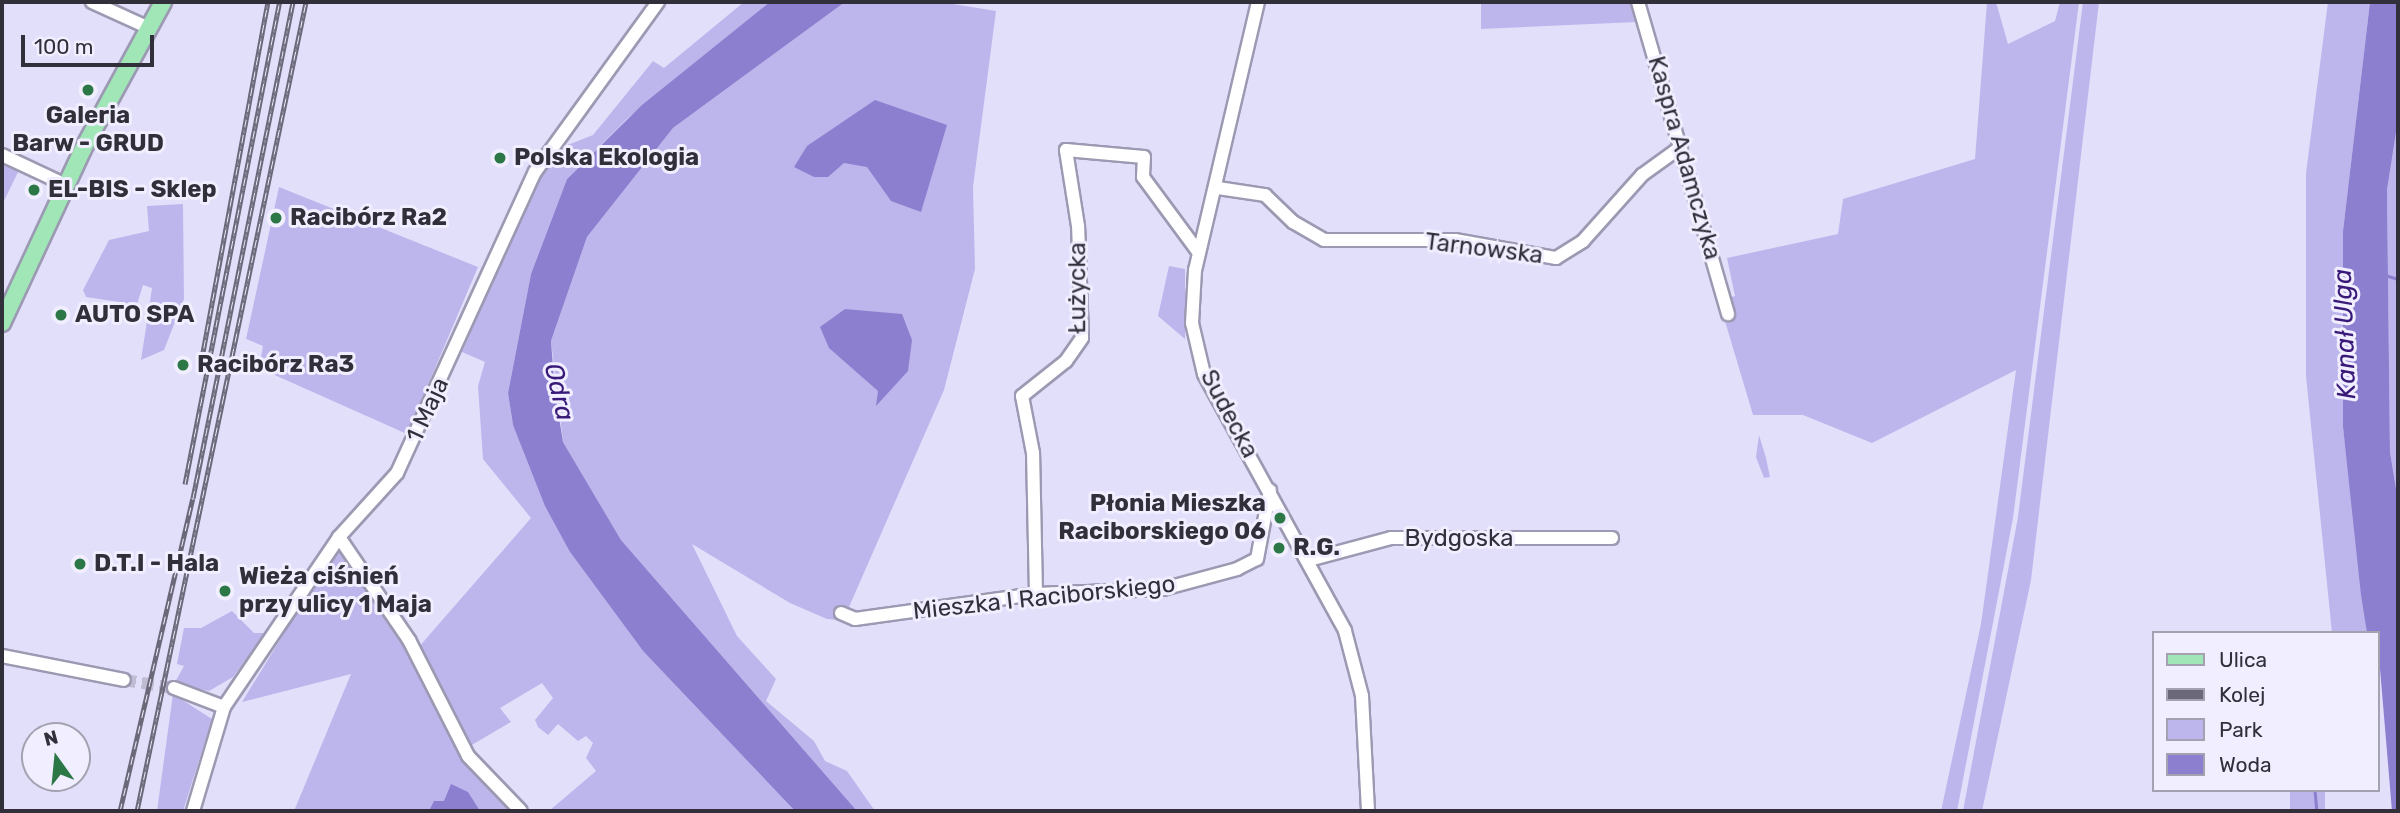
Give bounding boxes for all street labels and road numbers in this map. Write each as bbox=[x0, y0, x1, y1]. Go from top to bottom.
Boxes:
street label: Kaspra Adamczyka bbox=[1641, 53, 1727, 263]
street label: Tarnowska bbox=[1423, 227, 1545, 271]
street label: Łużycka bbox=[1064, 242, 1092, 334]
street label: Sudecka bbox=[1194, 365, 1264, 463]
street label: 1 Maja bbox=[401, 373, 455, 447]
street label: Bydgoska bbox=[1405, 525, 1513, 553]
street label: Mieszka I Raciborskiego bbox=[911, 570, 1177, 626]

